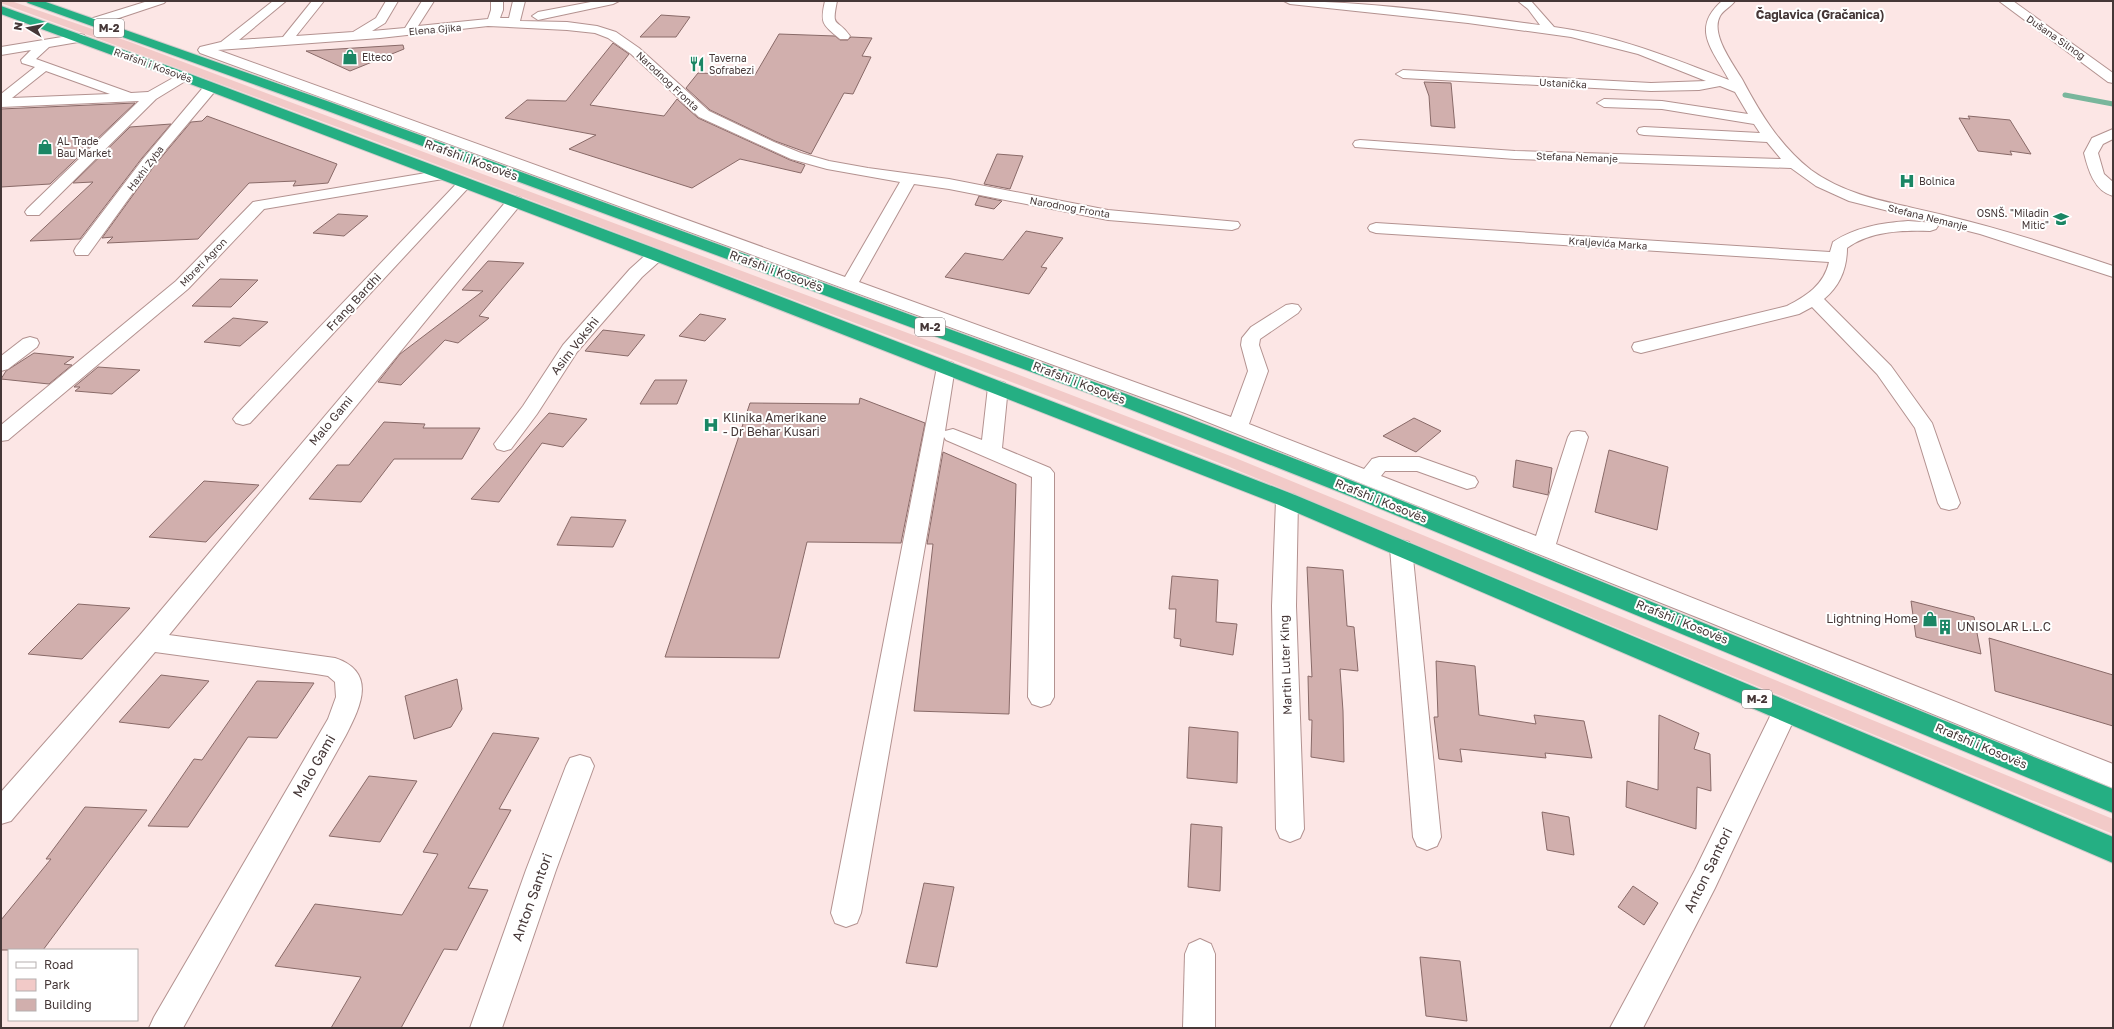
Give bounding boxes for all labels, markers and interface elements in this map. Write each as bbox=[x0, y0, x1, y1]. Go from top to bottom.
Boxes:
district label: Čaglavica (Gračanica) bbox=[1756, 7, 1884, 22]
north arrow bbox=[8, 8, 48, 48]
street label: Dušana Silnog bbox=[2024, 12, 2088, 62]
road number: M-2 bbox=[94, 19, 124, 37]
text: N bbox=[11, 21, 25, 31]
street label: Elena Gjika bbox=[408, 21, 462, 37]
street label: Rrafshi i Kosovës bbox=[112, 45, 194, 85]
shop icon: Elteco bbox=[341, 48, 359, 66]
street label: Narodnog Fronta bbox=[634, 49, 702, 113]
place label: Elteco bbox=[362, 51, 392, 63]
place label: Taverna Sofrabezi bbox=[709, 52, 754, 76]
restaurant icon: Taverna Sofrabezi bbox=[688, 55, 706, 73]
street label: Ustanička bbox=[1539, 76, 1587, 90]
place label: AL Trade Bau Market bbox=[57, 135, 111, 159]
street label: Rrafshi i Kosovës bbox=[422, 136, 520, 183]
shop icon: AL Trade Bau Market bbox=[36, 138, 54, 156]
street label: Haxhi Zyba bbox=[124, 143, 166, 193]
street label: Stefana Nemanje bbox=[1536, 150, 1618, 164]
hospital icon: Bolnica bbox=[1898, 172, 1916, 190]
place label: Bolnica bbox=[1919, 175, 1955, 187]
street label: Narodnog Fronta bbox=[1029, 194, 1111, 220]
street label: Stefana Nemanje bbox=[1887, 201, 1969, 233]
place label: OSNŠ. "Miladin Mitic" bbox=[1977, 206, 2049, 231]
school or university icon: OSNŠ. "Miladin Mitic" bbox=[2052, 210, 2070, 228]
street label: Kraljevića Marka bbox=[1568, 234, 1648, 252]
street label: Mbreti Agron bbox=[177, 235, 229, 289]
street label: Rrafshi i Kosovës bbox=[727, 247, 825, 294]
street label: Frang Bardhi bbox=[323, 270, 384, 334]
street label: Asim Vokshi bbox=[547, 314, 602, 378]
road number: M-2 bbox=[915, 318, 945, 336]
street label: Rrafshi i Kosovës bbox=[1031, 358, 1128, 407]
street label: Malo Gami bbox=[306, 393, 356, 449]
place label: Klinika Amerikane - Dr Behar Kusari bbox=[723, 410, 827, 439]
hospital icon: Klinika Amerikane - Dr Behar Kusari bbox=[702, 416, 720, 434]
street label: Rrafshi i Kosovës bbox=[1333, 475, 1430, 526]
street label: Rrafshi i Kosovës bbox=[1634, 596, 1731, 647]
shop icon: Lightning Home bbox=[1921, 610, 1939, 628]
place label: Lightning Home bbox=[1826, 611, 1918, 626]
street label: Martin Luter King bbox=[1276, 615, 1295, 715]
building icon: UNISOLAR L.L.C bbox=[1936, 618, 1954, 636]
place label: UNISOLAR L.L.C bbox=[1957, 619, 2051, 634]
road number: M-2 bbox=[1742, 690, 1772, 708]
street label: Rrafshi i Kosovës bbox=[1933, 719, 2029, 772]
street label: Malo Gami bbox=[289, 731, 338, 800]
street label: Anton Santori bbox=[1680, 824, 1735, 915]
street label: Anton Santori bbox=[508, 850, 555, 943]
legend bbox=[8, 949, 138, 1021]
text: Road bbox=[44, 957, 73, 972]
text: Park bbox=[44, 977, 70, 992]
text: Building bbox=[44, 997, 92, 1012]

